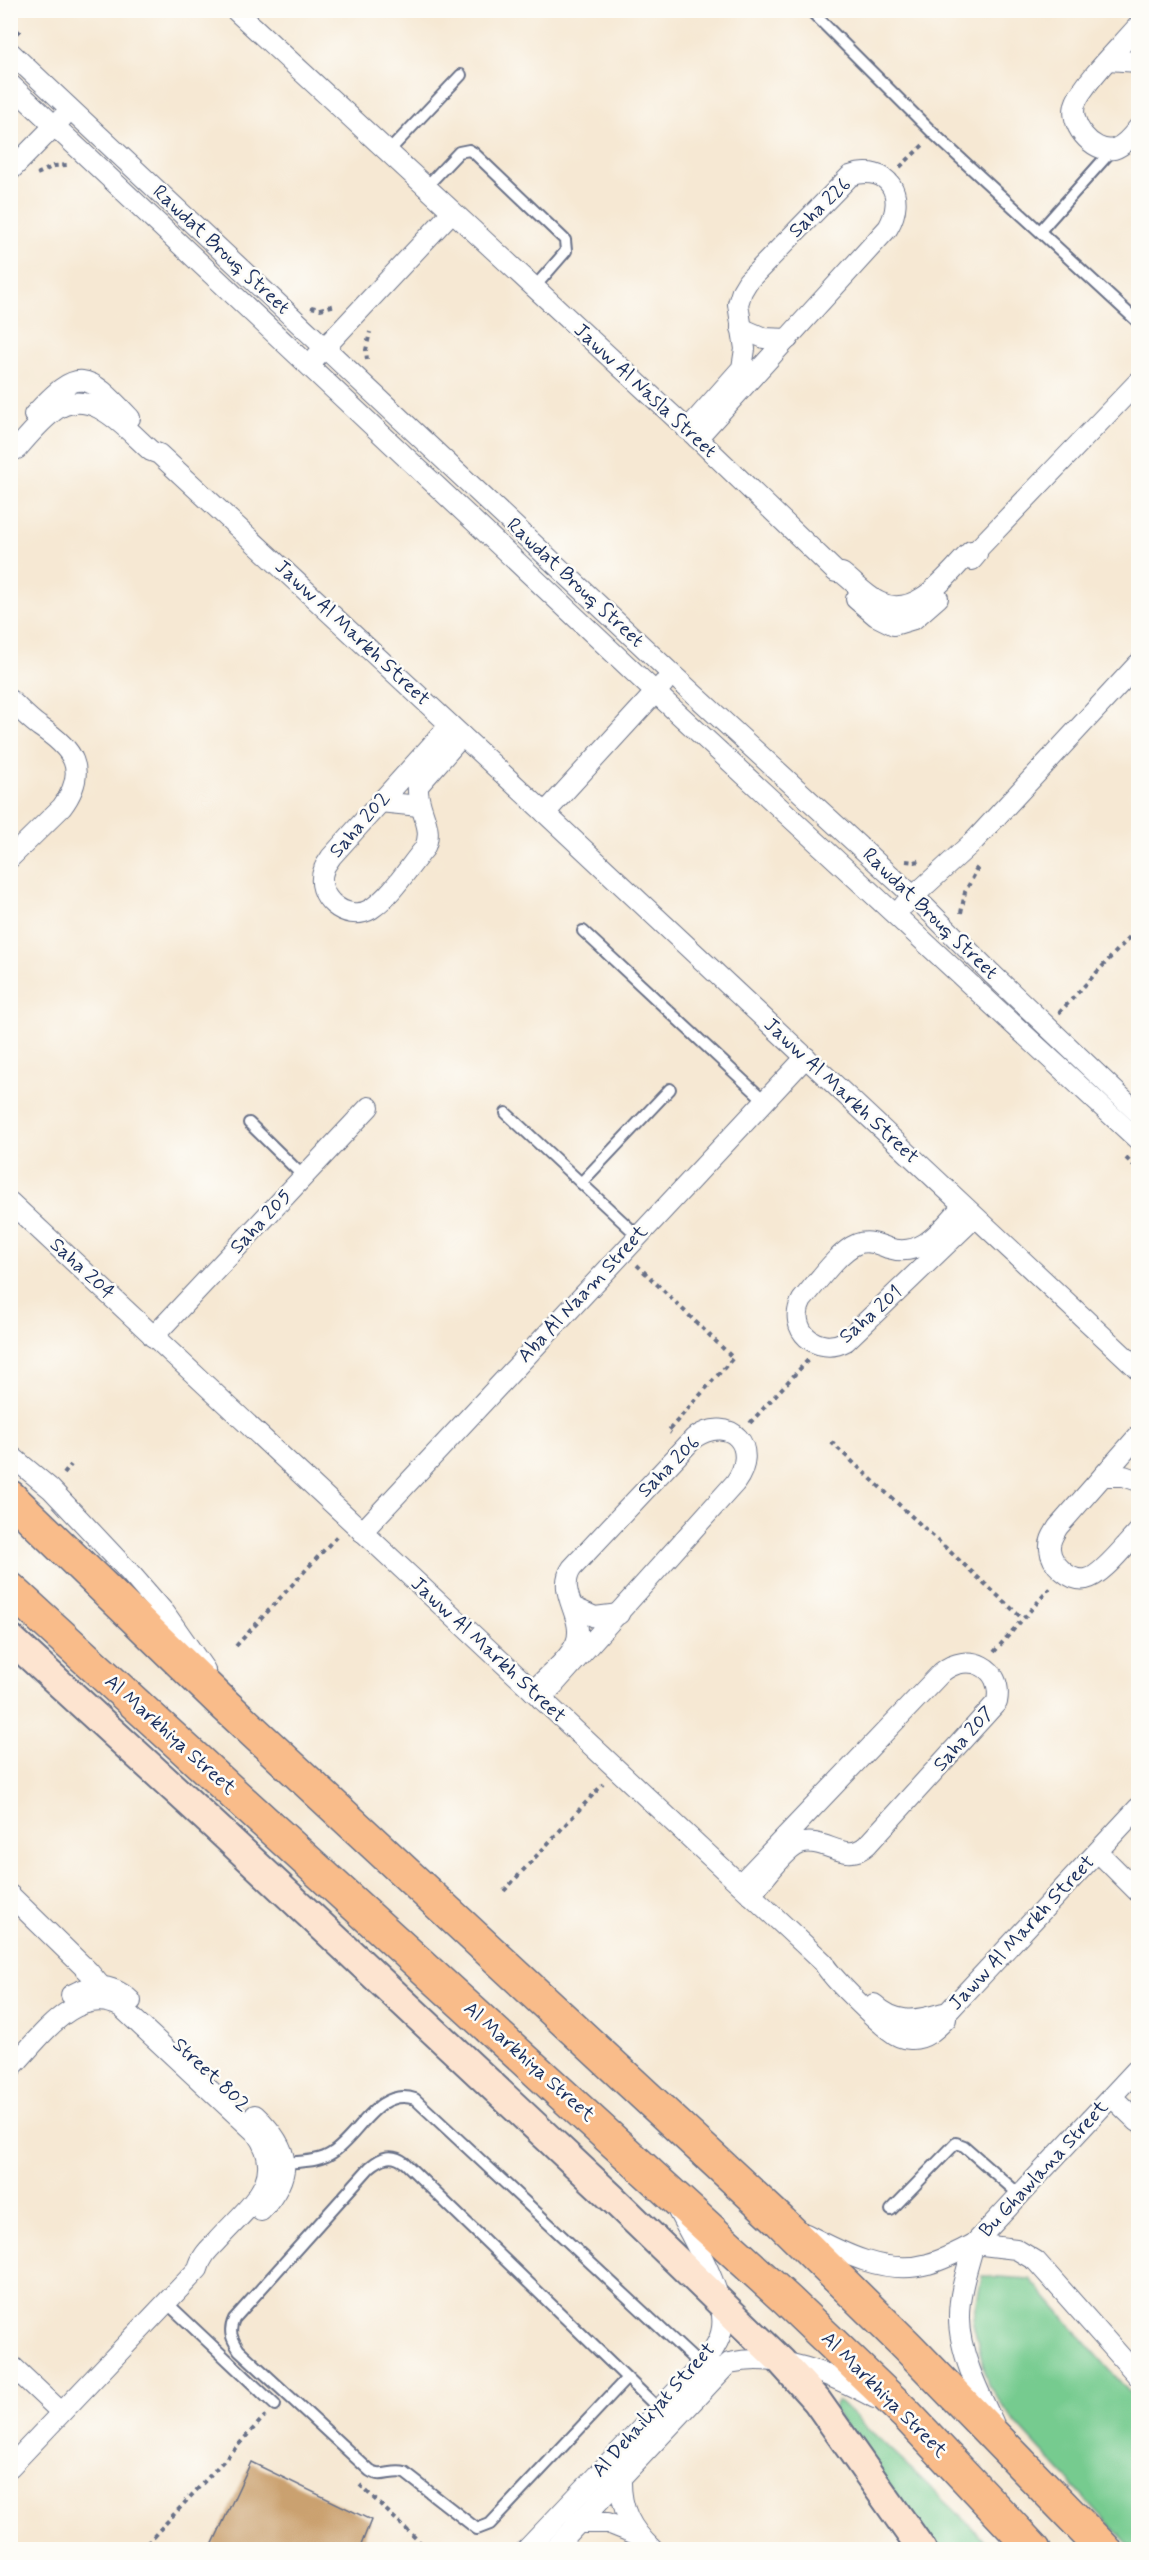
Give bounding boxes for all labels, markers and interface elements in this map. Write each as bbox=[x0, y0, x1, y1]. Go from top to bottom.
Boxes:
street label: Saha 226 bbox=[783, 172, 857, 244]
street label: Rawdat Brouq Street bbox=[146, 179, 296, 321]
street label: Jaww Al Nasla Street bbox=[568, 317, 722, 465]
street label: Rawdat Brouq Street bbox=[500, 512, 650, 654]
street label: Jaww Al Markh Street bbox=[268, 554, 436, 712]
street label: Saha 202 bbox=[324, 786, 397, 864]
street label: Rawdat Brouq Street bbox=[856, 842, 1004, 986]
street label: Jaww Al Markh Street bbox=[757, 1012, 925, 1170]
street label: Saha 205 bbox=[224, 1184, 298, 1260]
street label: Aba Al Naam Street bbox=[512, 1219, 654, 1369]
street label: Saha 204 bbox=[44, 1232, 121, 1306]
street label: Saha 201 bbox=[833, 1280, 909, 1350]
street label: Saha 206 bbox=[632, 1430, 706, 1504]
street label: Jaww Al Markh Street bbox=[404, 1571, 572, 1729]
street label: Al Markhiya Street bbox=[98, 1669, 242, 1802]
street label: Saha 207 bbox=[927, 1700, 1001, 1778]
street label: Jaww Al Markh Street bbox=[943, 1849, 1101, 2017]
street label: Al Markhiya Street bbox=[457, 1996, 601, 2129]
street label: Street 802 bbox=[166, 2032, 256, 2118]
street label: Bu Ghawlana Street bbox=[973, 2094, 1115, 2243]
street label: Al Markhiya Street bbox=[815, 2326, 953, 2464]
street label: Al Dehailiyat Street bbox=[586, 2337, 722, 2483]

